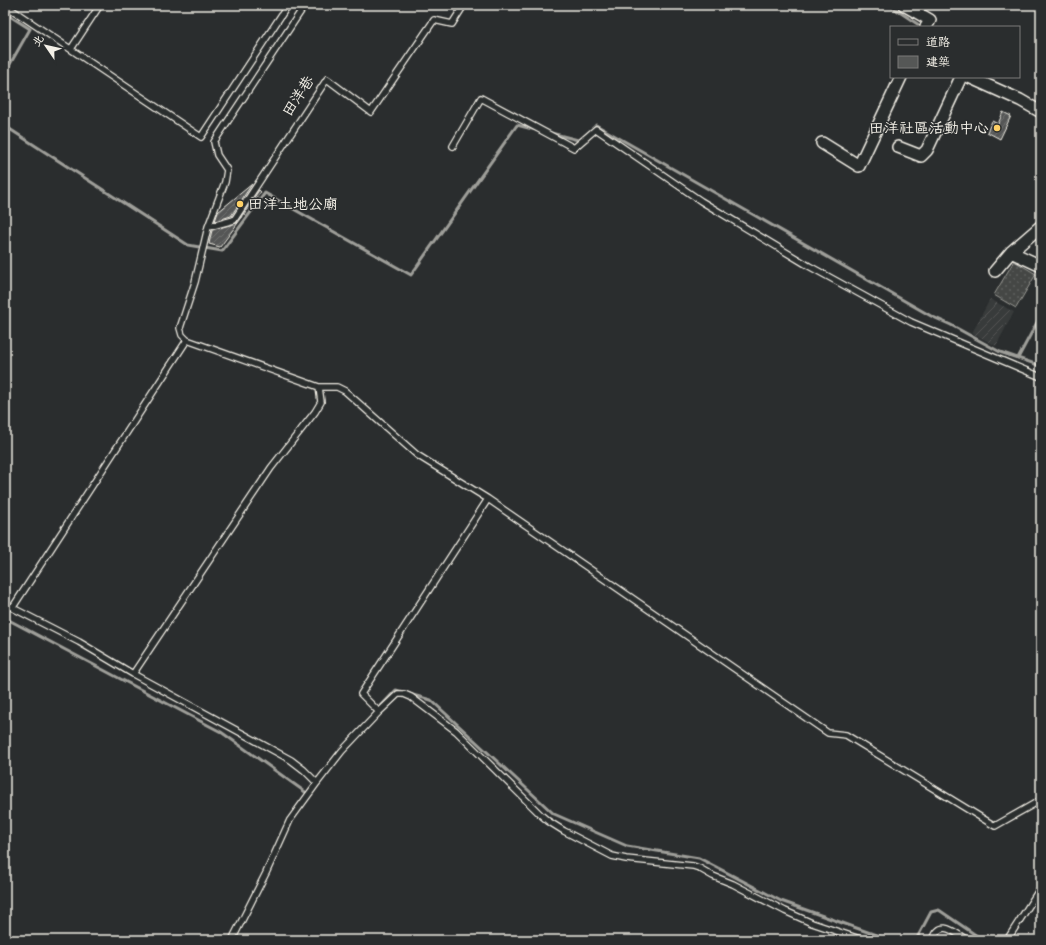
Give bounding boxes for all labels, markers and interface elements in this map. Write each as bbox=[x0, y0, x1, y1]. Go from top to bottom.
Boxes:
north arrow bbox=[26, 26, 66, 66]
legend bbox=[890, 26, 1020, 78]
text: 北 bbox=[27, 31, 49, 51]
text: 道路 bbox=[926, 31, 950, 53]
text: 建築 bbox=[926, 51, 950, 73]
street label: 田洋巷 bbox=[275, 70, 321, 122]
place label: 田洋社區活動中心 bbox=[869, 115, 989, 141]
marker: 田洋社區活動中心 bbox=[992, 123, 1002, 133]
place label: 田洋土地公廟 bbox=[248, 191, 338, 217]
marker: 田洋土地公廟 bbox=[235, 199, 245, 209]

